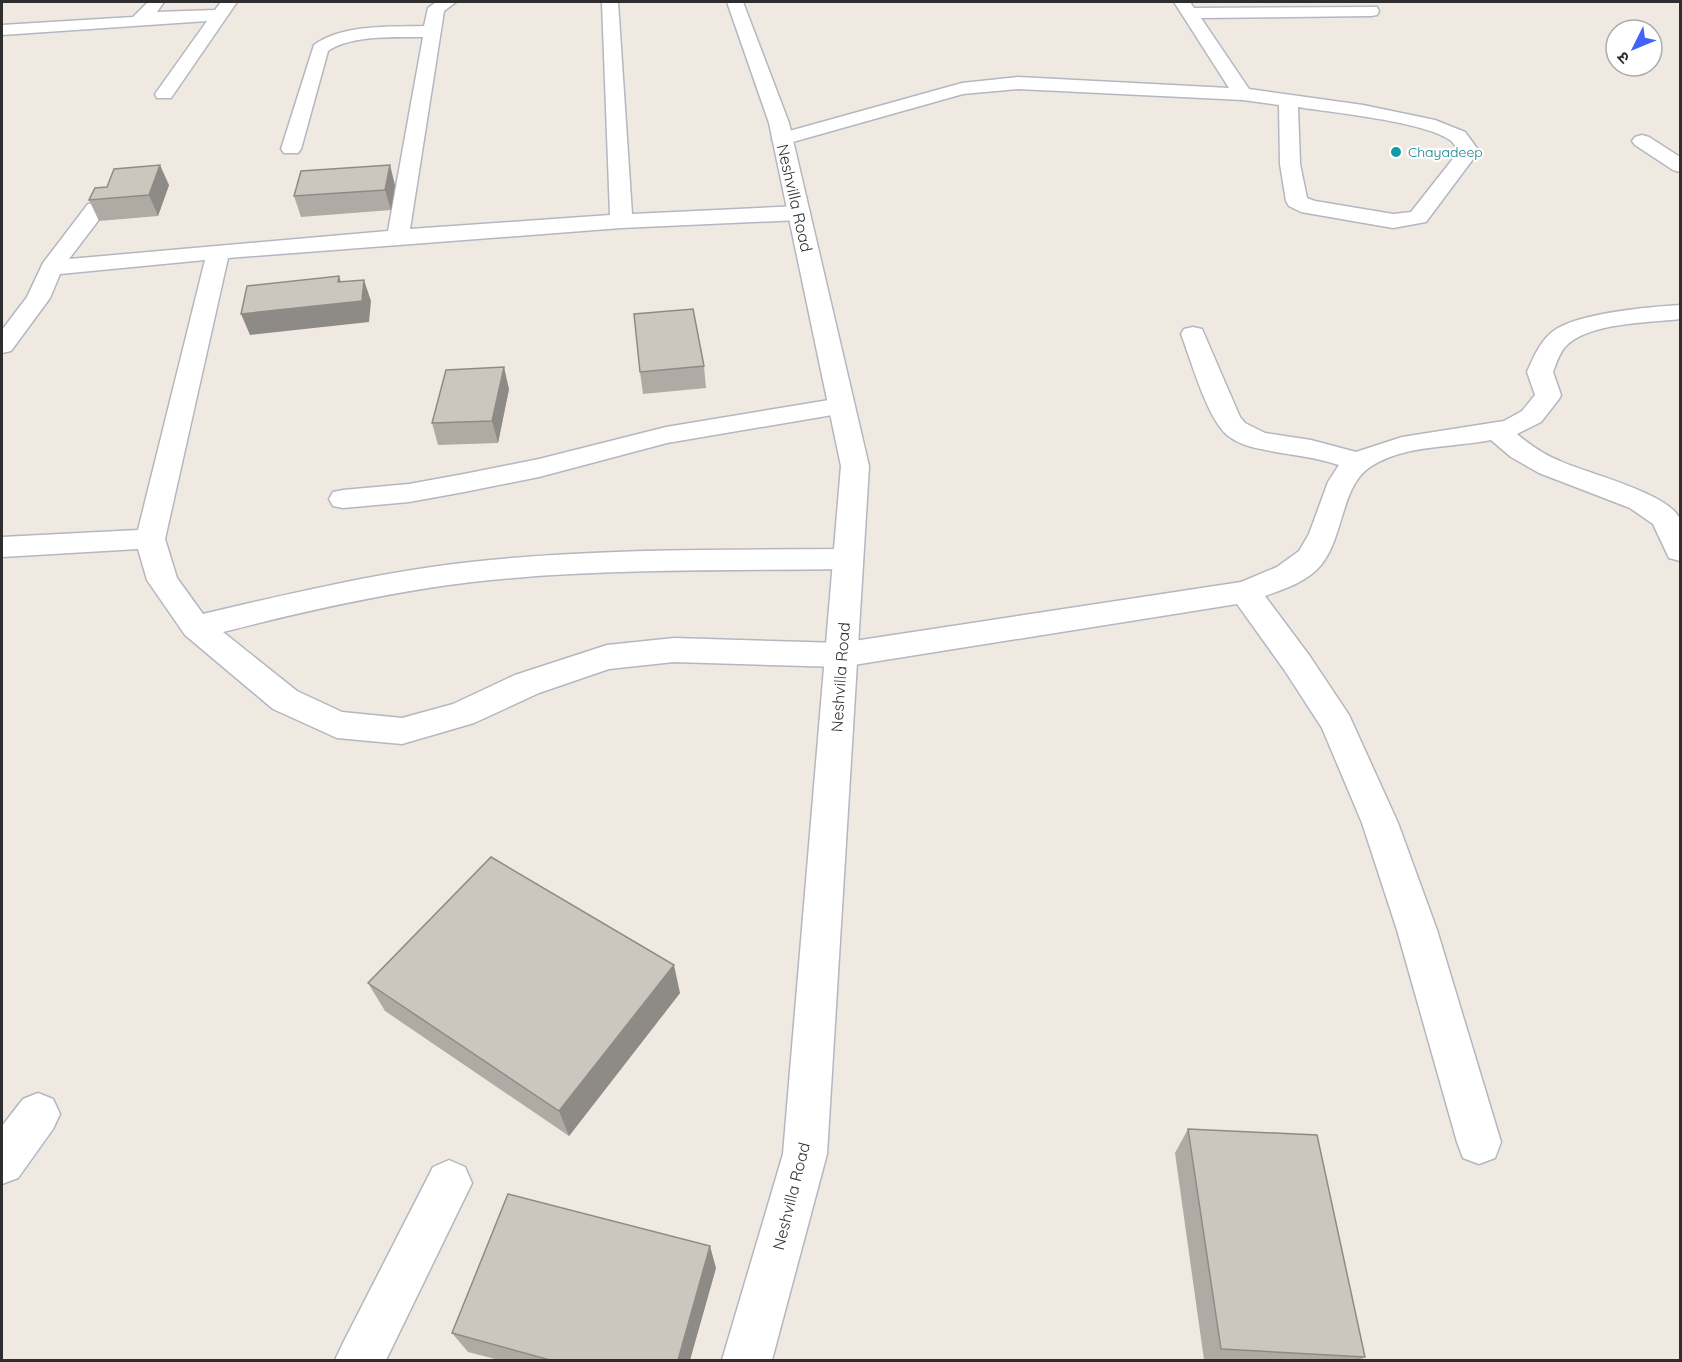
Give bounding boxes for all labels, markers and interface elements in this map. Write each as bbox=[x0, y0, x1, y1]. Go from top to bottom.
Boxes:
north arrow bbox=[1604, 18, 1664, 78]
text: उ bbox=[1612, 48, 1634, 68]
street label: Neshvilla Road bbox=[773, 142, 817, 254]
place label: Chayadeep bbox=[1408, 143, 1483, 161]
marker: Chayadeep bbox=[1389, 145, 1403, 159]
street label: Neshvilla Road bbox=[826, 621, 854, 733]
street label: Neshvilla Road bbox=[768, 1140, 814, 1252]

